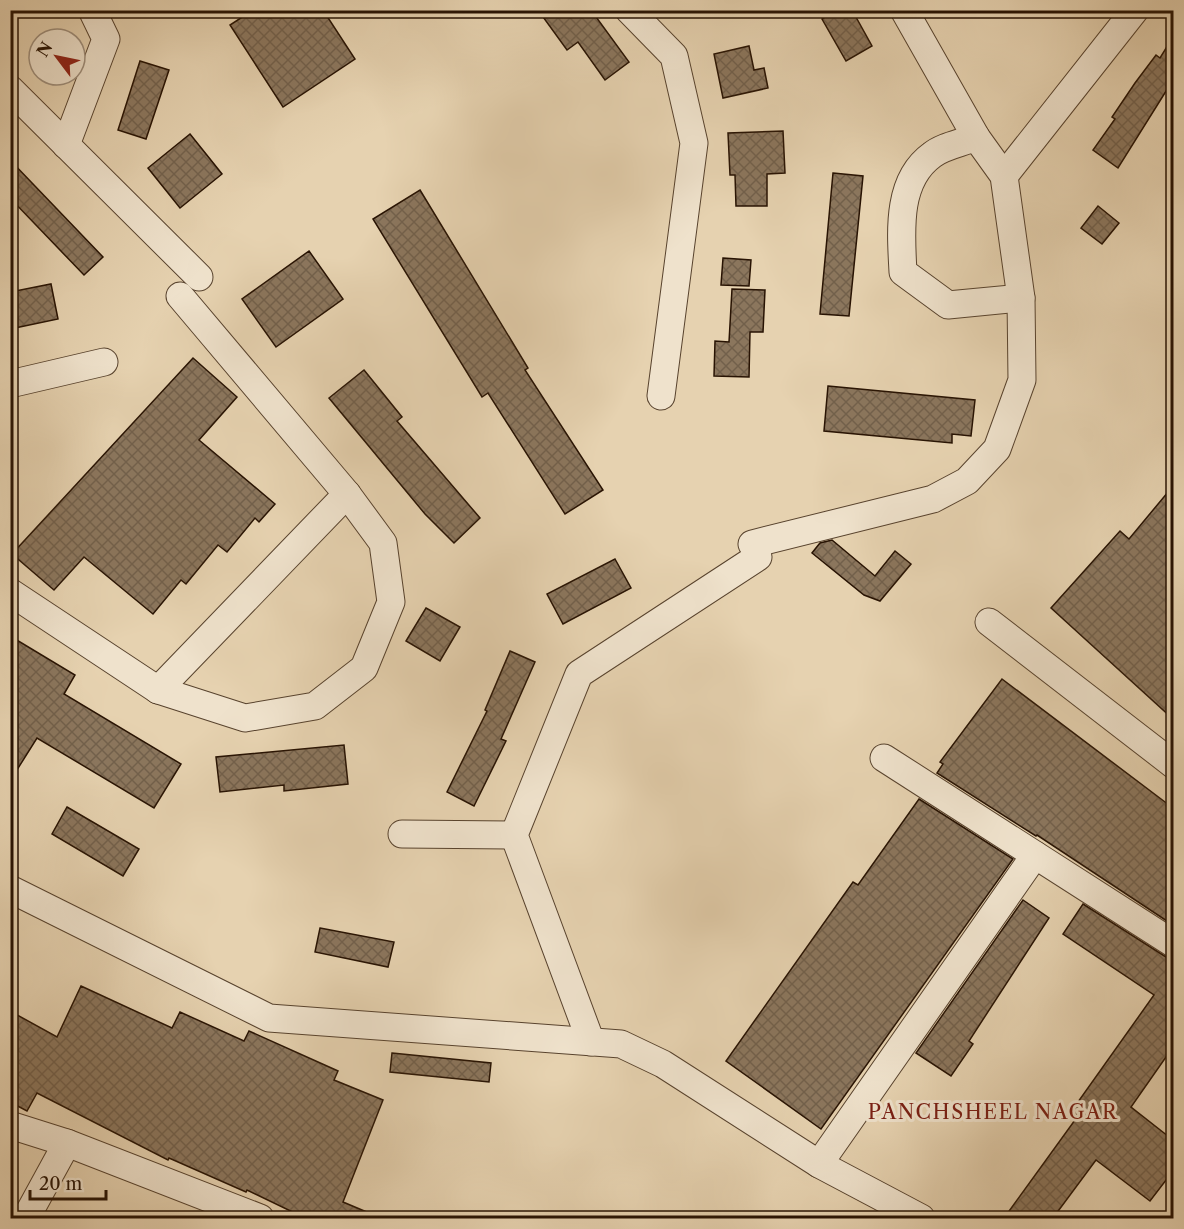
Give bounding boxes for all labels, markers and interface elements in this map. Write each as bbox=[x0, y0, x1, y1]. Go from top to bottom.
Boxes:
north arrow bbox=[27, 27, 87, 87]
text: N bbox=[32, 38, 56, 60]
district label: PANCHSHEEL NAGAR bbox=[868, 1100, 1118, 1124]
scale bar bbox=[30, 1163, 106, 1201]
text: 20 m bbox=[39, 1173, 83, 1195]

